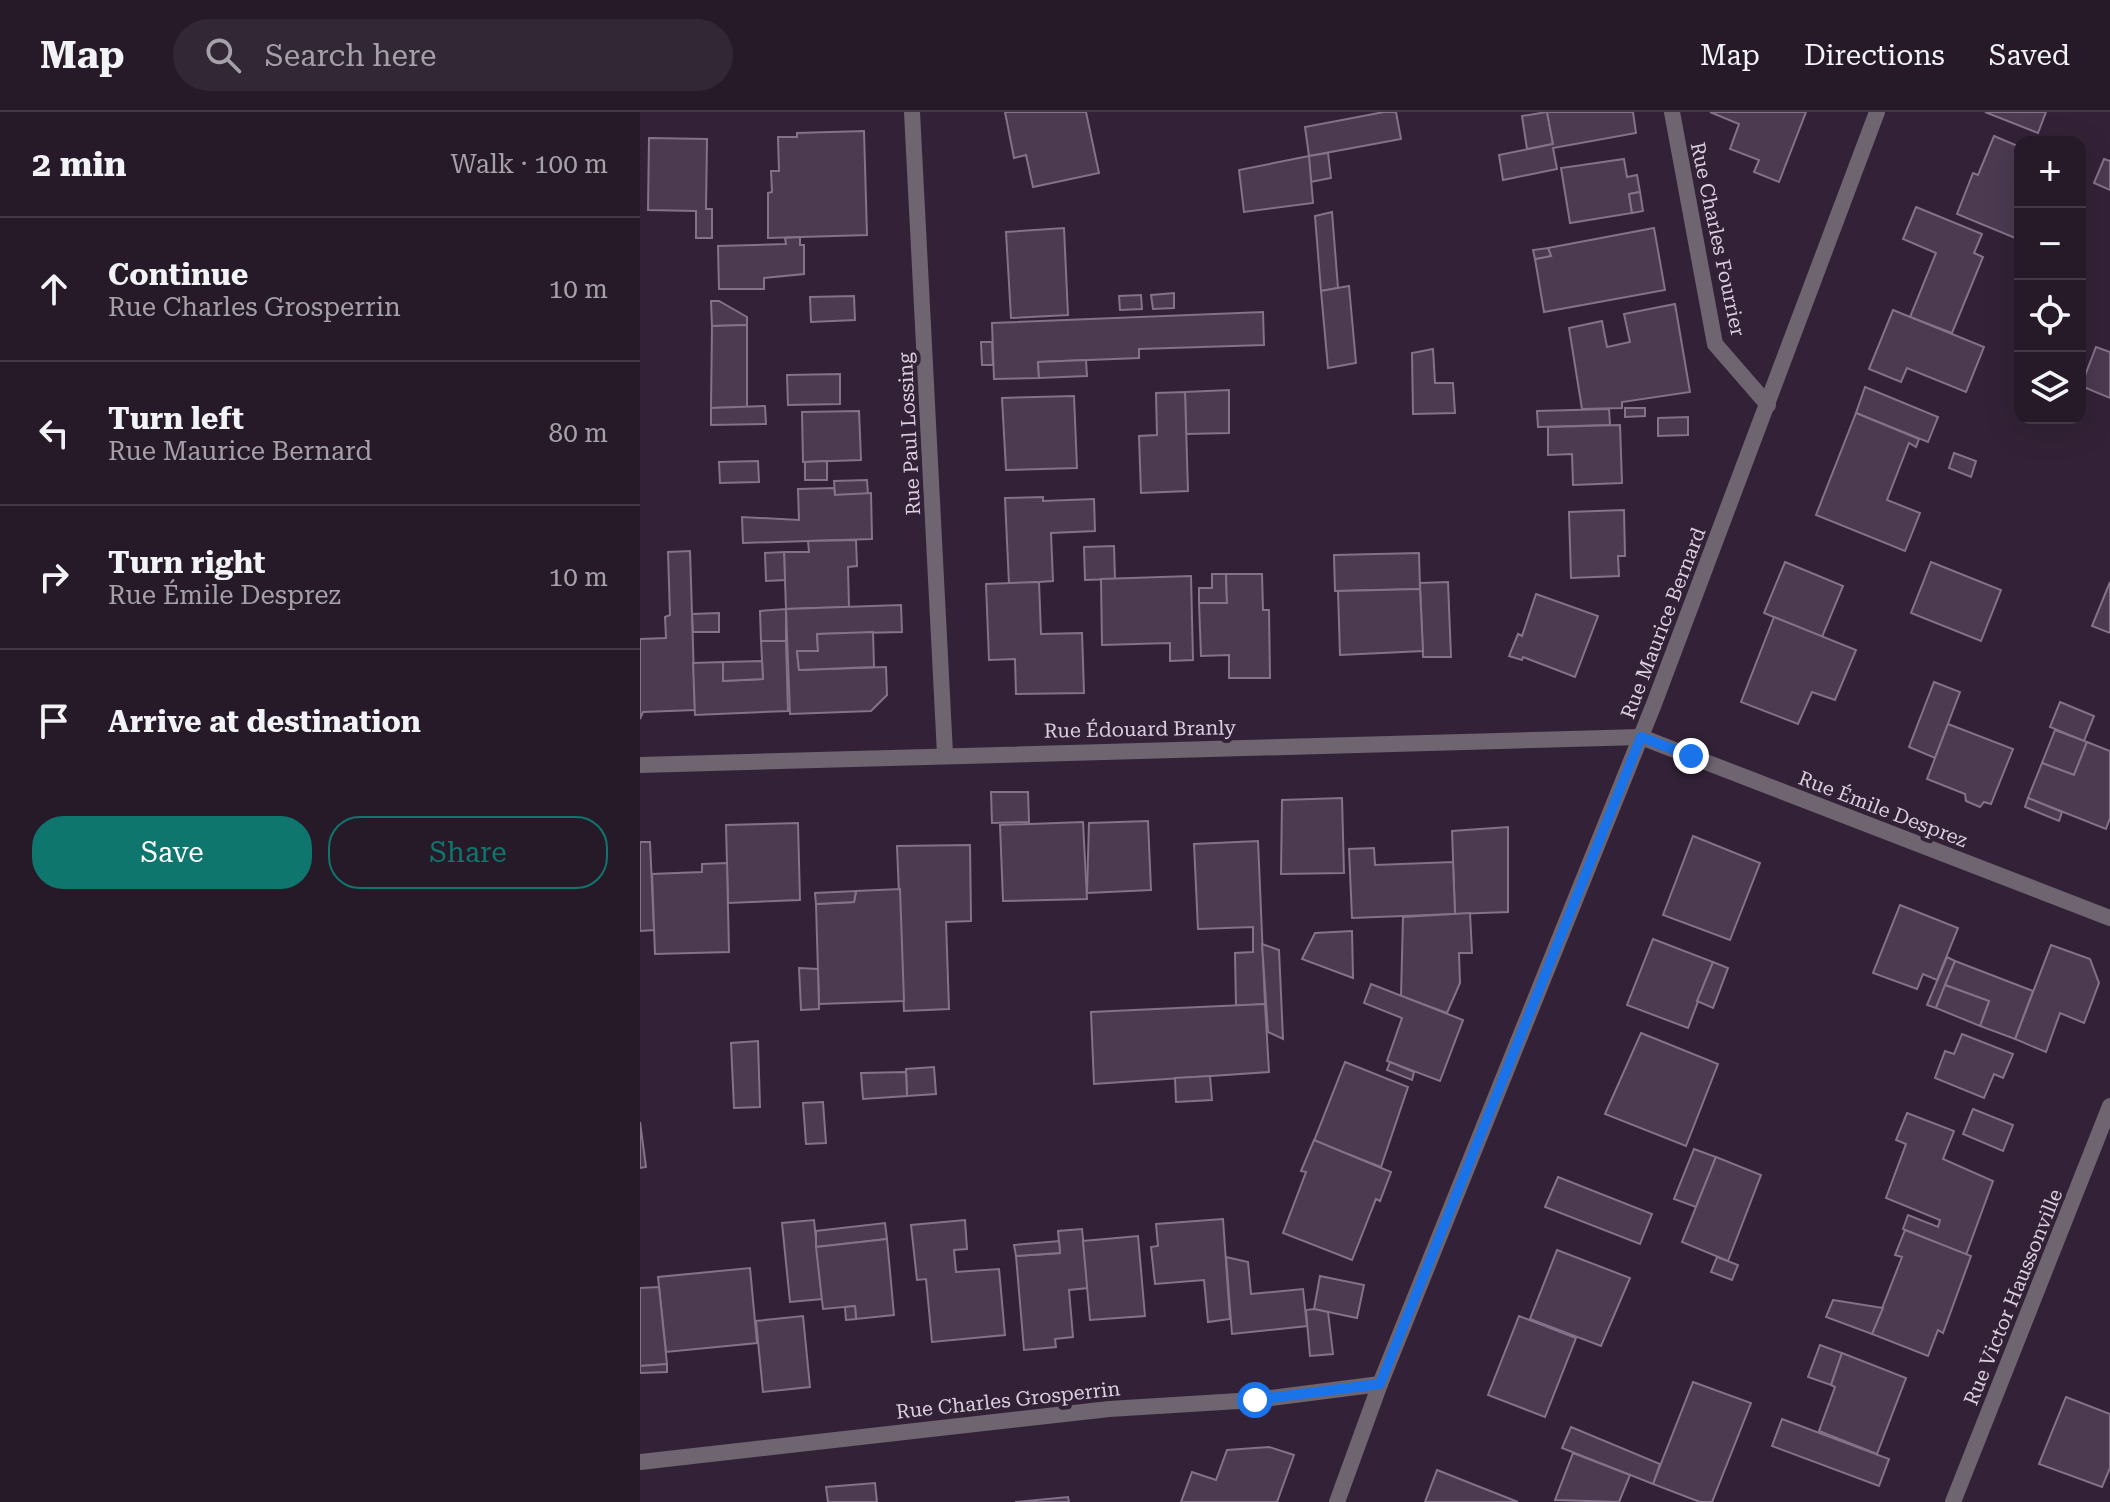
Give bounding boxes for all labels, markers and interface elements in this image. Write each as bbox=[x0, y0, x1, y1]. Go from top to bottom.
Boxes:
search box bbox=[173, 19, 733, 91]
text: Map bbox=[40, 33, 125, 77]
icon: search bbox=[201, 33, 245, 77]
text: Search here bbox=[265, 38, 437, 73]
text: Map bbox=[1700, 39, 1760, 72]
text: Directions bbox=[1804, 39, 1945, 72]
text: Saved bbox=[1989, 39, 2070, 72]
map controls bbox=[2014, 136, 2086, 424]
button: + bbox=[2014, 136, 2086, 208]
street label: Rue Charles Fourrier bbox=[1686, 140, 1750, 338]
text: 2 min bbox=[32, 144, 127, 184]
text: Walk · 100 m bbox=[450, 149, 608, 179]
button: − bbox=[2014, 208, 2086, 280]
text: Continue bbox=[108, 257, 248, 292]
icon: ahead bbox=[32, 267, 76, 311]
text: 10 m bbox=[549, 274, 608, 304]
button: locate bbox=[2014, 280, 2086, 352]
text: Rue Charles Grosperrin bbox=[108, 292, 401, 322]
street label: Rue Paul Lossing bbox=[893, 351, 925, 516]
button: layers bbox=[2014, 352, 2086, 424]
text: Turn left bbox=[108, 401, 244, 436]
icon: left bbox=[32, 411, 76, 455]
text: 80 m bbox=[549, 418, 608, 448]
text: Rue Maurice Bernard bbox=[108, 436, 372, 466]
street label: Rue Maurice Bernard bbox=[1615, 524, 1711, 722]
text: Turn right bbox=[108, 545, 265, 580]
icon: right bbox=[32, 555, 76, 599]
text: 10 m bbox=[549, 562, 608, 592]
text: Rue Émile Desprez bbox=[108, 580, 341, 610]
icon: arrive bbox=[32, 699, 76, 743]
text: Arrive at destination bbox=[108, 704, 421, 739]
street label: Rue Édouard Branly bbox=[1044, 715, 1236, 743]
route end bbox=[1673, 738, 1709, 774]
street label: Rue Émile Desprez bbox=[1795, 766, 1971, 852]
button: Save bbox=[32, 816, 312, 889]
button: Share bbox=[328, 816, 608, 889]
street label: Rue Victor Haussonville bbox=[1959, 1185, 2067, 1409]
street label: Rue Charles Grosperrin bbox=[895, 1376, 1121, 1424]
route start bbox=[1237, 1382, 1273, 1418]

